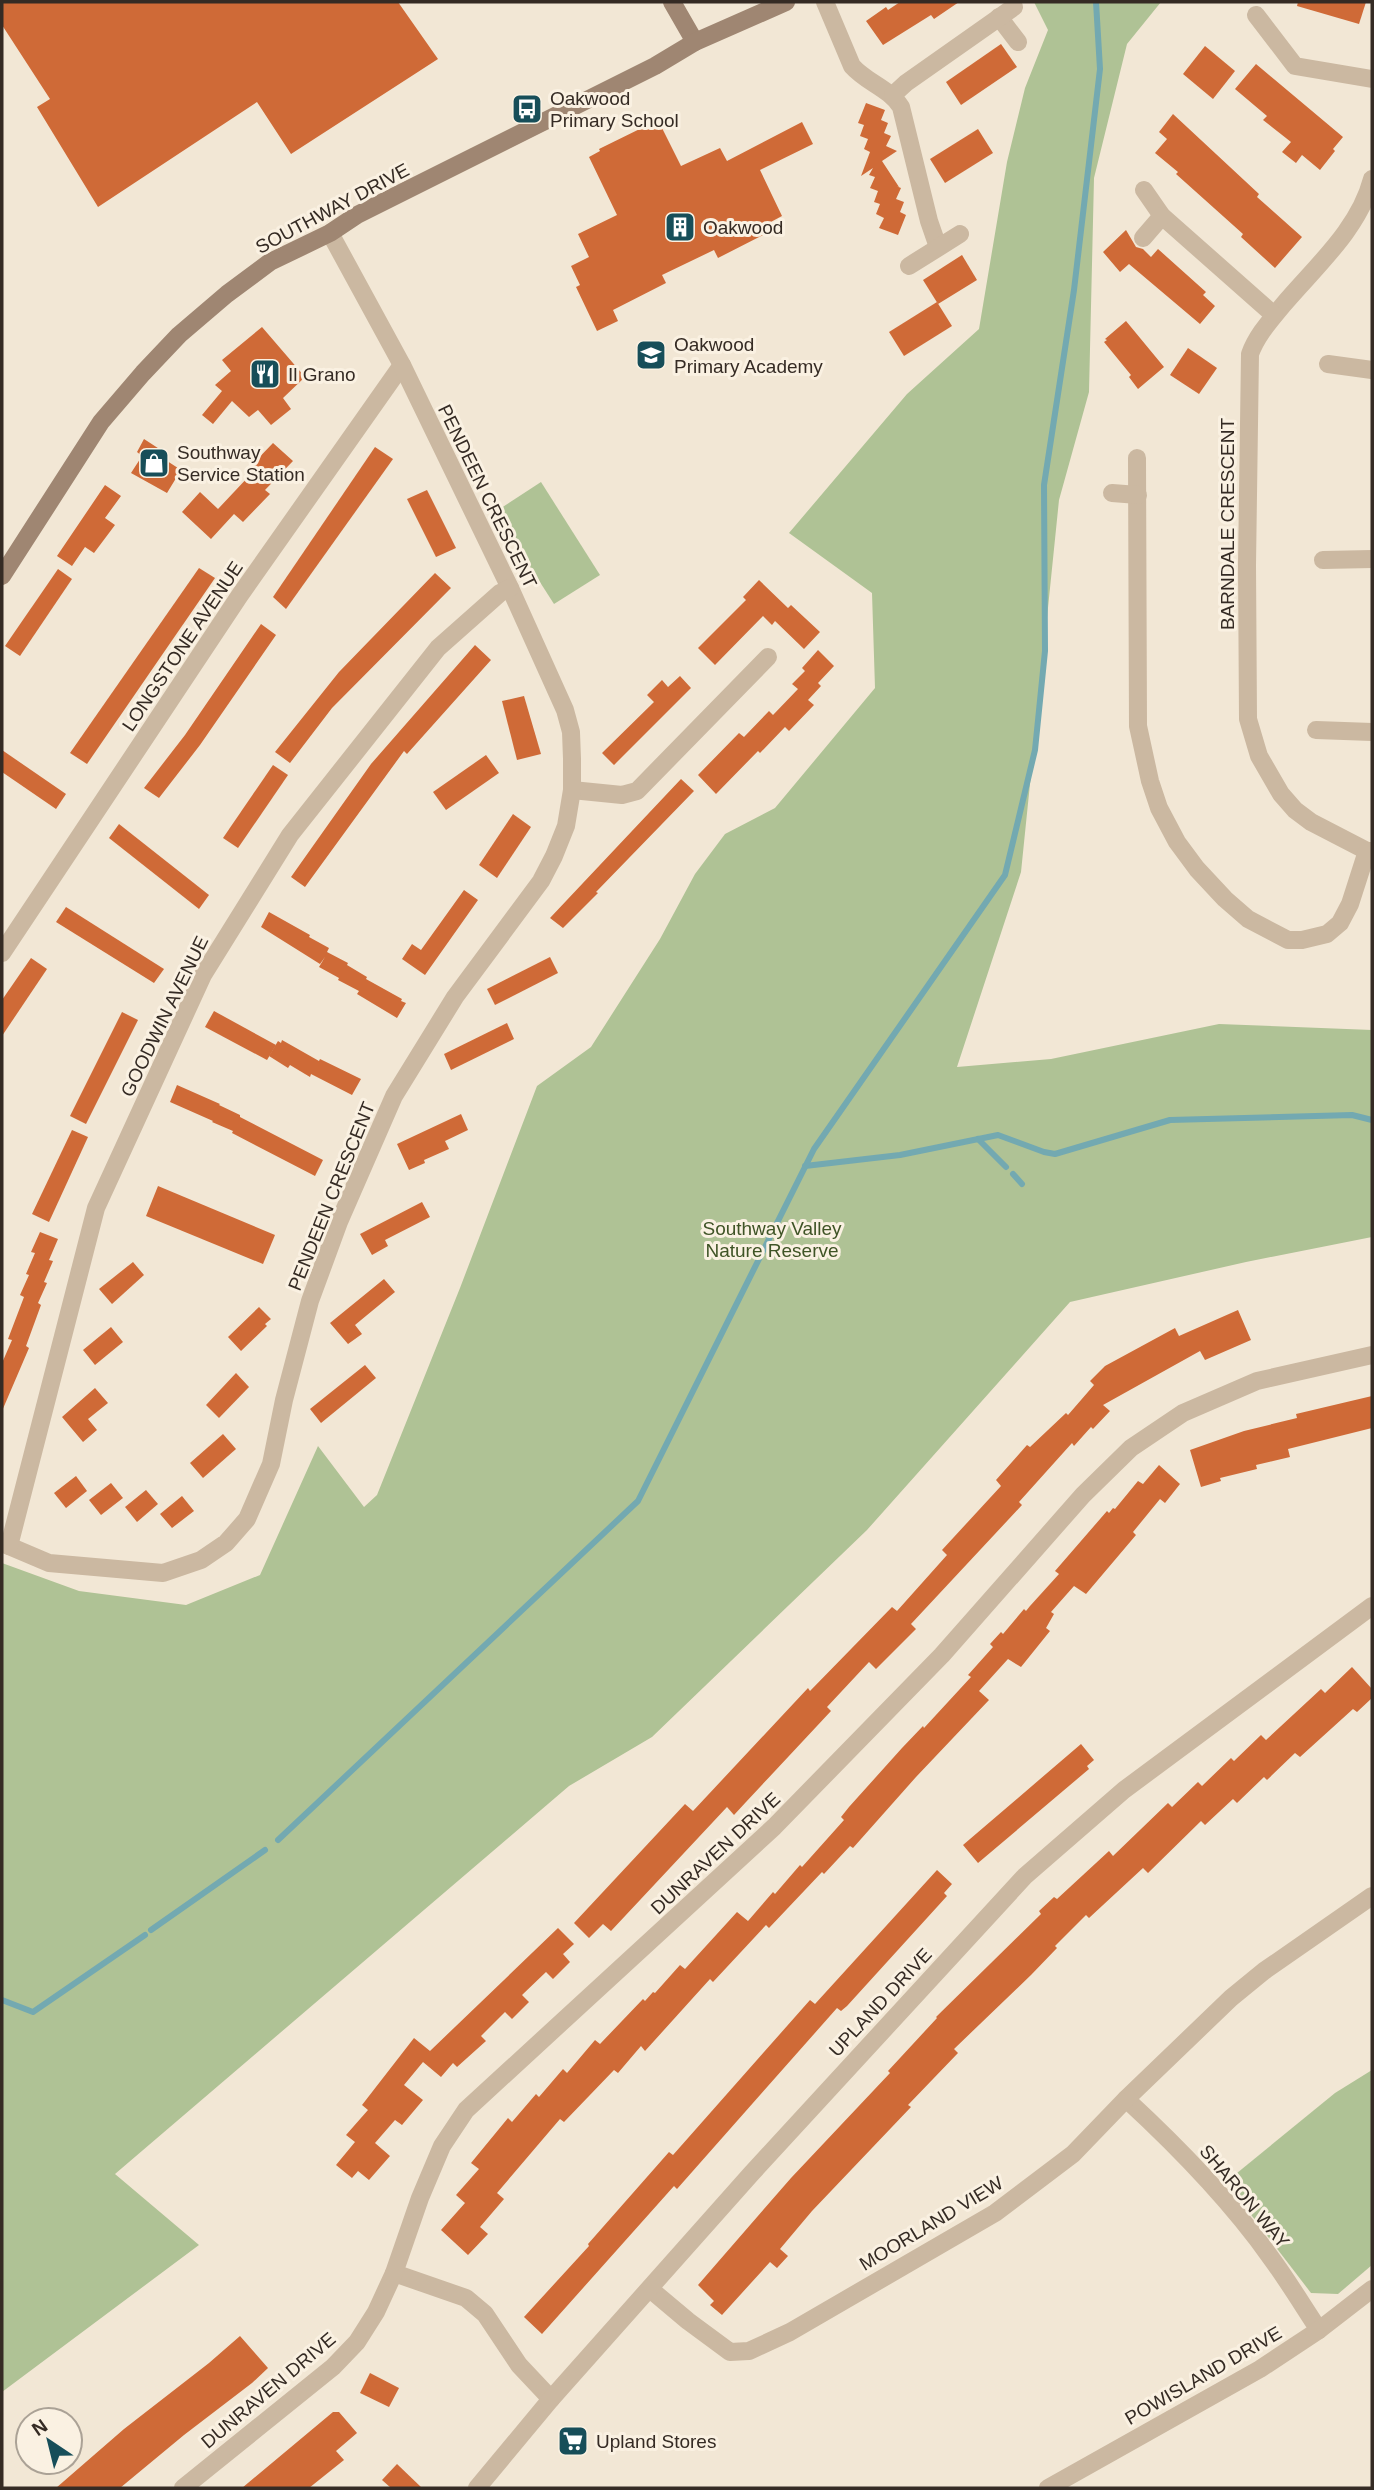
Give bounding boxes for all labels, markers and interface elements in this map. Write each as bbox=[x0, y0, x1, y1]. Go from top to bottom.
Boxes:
place label: Oakwood Primary School bbox=[550, 88, 679, 131]
bus stop icon: Oakwood Primary School bbox=[510, 92, 544, 126]
street label: SOUTHWAY DRIVE bbox=[252, 159, 413, 258]
building icon: Oakwood bbox=[663, 210, 697, 244]
place label: Oakwood bbox=[703, 217, 783, 238]
place label: Oakwood Primary Academy bbox=[674, 334, 823, 377]
school or university icon: Oakwood Primary Academy bbox=[634, 338, 668, 372]
restaurant icon: Il Grano bbox=[248, 357, 282, 391]
place label: Il Grano bbox=[288, 364, 356, 385]
street label: PENDEEN CRESCENT bbox=[434, 401, 541, 592]
street label: BARNDALE CRESCENT bbox=[1217, 418, 1238, 630]
place label: Southway Service Station bbox=[177, 442, 305, 485]
shop icon: Southway Service Station bbox=[137, 446, 171, 480]
street label: LONGSTONE AVENUE bbox=[118, 558, 247, 735]
street label: GOODWIN AVENUE bbox=[116, 933, 212, 1100]
street label: PENDEEN CRESCENT bbox=[284, 1098, 379, 1294]
park label: Southway Valley Nature Reserve bbox=[702, 1218, 842, 1261]
street label: DUNRAVEN DRIVE bbox=[647, 1788, 784, 1919]
street label: UPLAND DRIVE bbox=[825, 1944, 936, 2061]
street label: SHARON WAY bbox=[1196, 2141, 1294, 2252]
street label: MOORLAND VIEW bbox=[856, 2172, 1007, 2275]
street label: POWISLAND DRIVE bbox=[1121, 2322, 1285, 2429]
street label: DUNRAVEN DRIVE bbox=[197, 2328, 340, 2453]
north arrow bbox=[14, 2406, 84, 2476]
text: N bbox=[28, 2415, 51, 2440]
supermarket icon: Upland Stores bbox=[556, 2424, 590, 2458]
place label: Upland Stores bbox=[596, 2431, 716, 2452]

